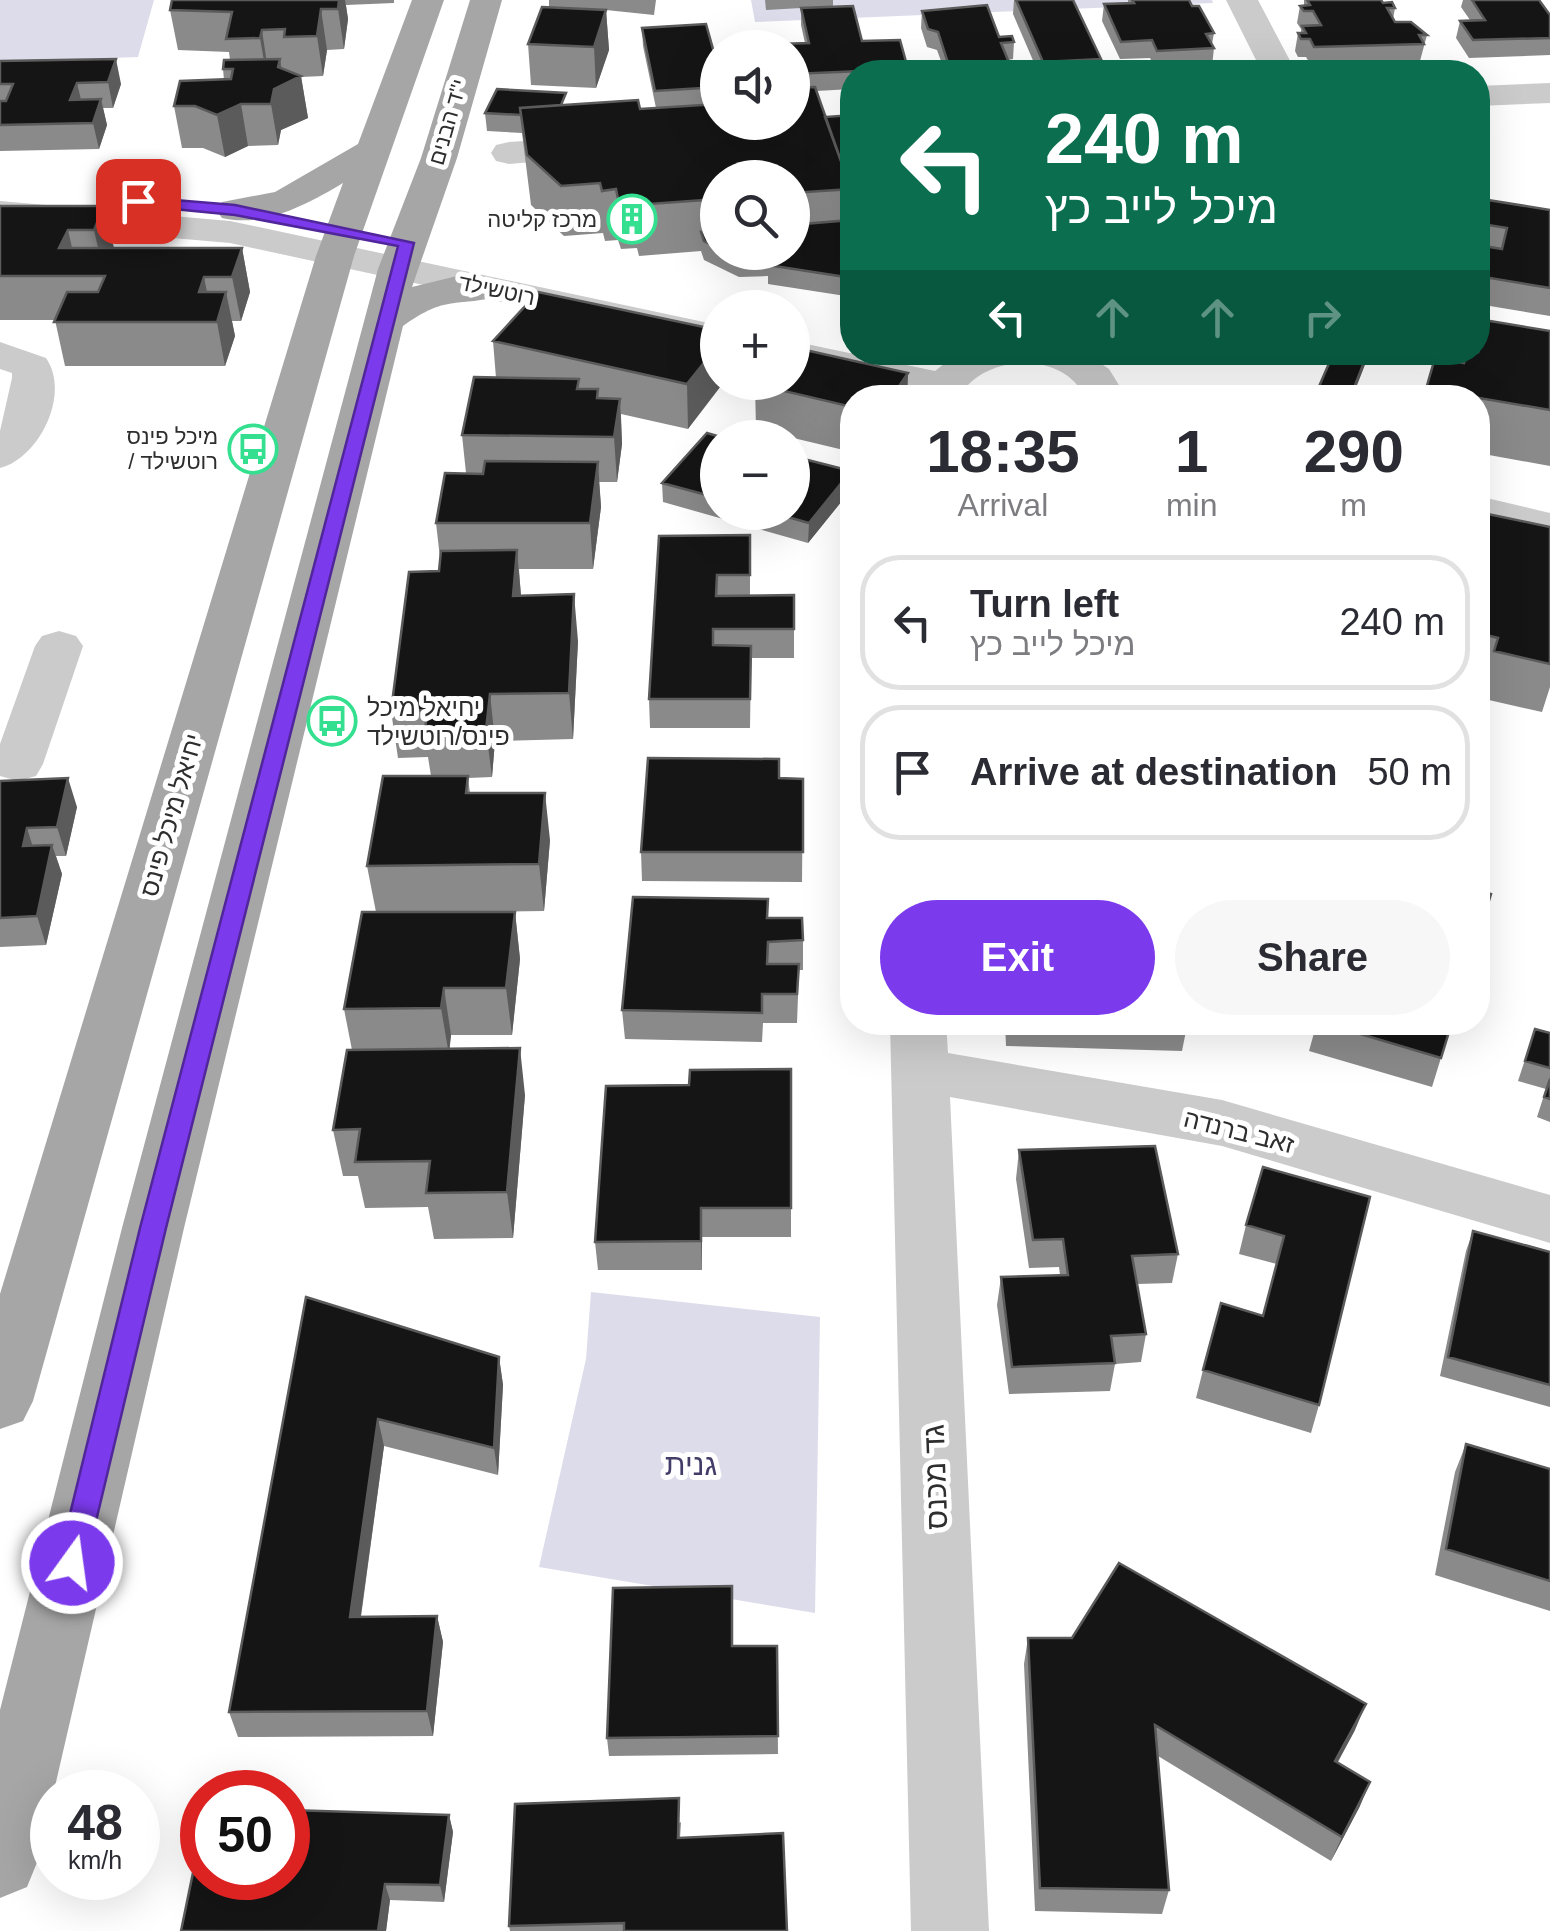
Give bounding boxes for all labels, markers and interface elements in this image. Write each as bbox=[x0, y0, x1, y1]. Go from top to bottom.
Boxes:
map controls bbox=[700, 30, 810, 530]
button: sound bbox=[700, 30, 810, 140]
street label: י''ד הבנים bbox=[424, 76, 472, 168]
icon: left bbox=[880, 100, 1010, 230]
text: 240 m bbox=[1045, 100, 1243, 178]
pin bbox=[96, 159, 181, 244]
button: search bbox=[700, 160, 810, 270]
icon: arrive bbox=[111, 174, 166, 229]
text: מיכל לייב כץ bbox=[1045, 182, 1278, 233]
building icon: מרכז קליטה bbox=[606, 193, 658, 245]
place label: מרכז קליטה bbox=[487, 207, 597, 232]
street label: רוטשילד bbox=[457, 270, 537, 310]
button: + bbox=[700, 290, 810, 400]
icon: left bbox=[980, 290, 1035, 345]
icon: ahead bbox=[1085, 290, 1140, 345]
icon: ahead bbox=[1190, 290, 1245, 345]
icon: right bbox=[1295, 290, 1350, 345]
text: 18:35 bbox=[926, 418, 1080, 485]
text: 1 bbox=[1175, 418, 1208, 485]
text: 290 bbox=[1304, 418, 1404, 485]
button: − bbox=[700, 420, 810, 530]
bus stop icon: מיכל פינס / רוטשילד bbox=[227, 423, 279, 475]
place label: מיכל פינס / רוטשילד bbox=[127, 424, 218, 474]
text: Arrival bbox=[958, 487, 1048, 523]
text: min bbox=[1166, 487, 1217, 523]
text: m bbox=[1340, 487, 1367, 523]
text: Turn left bbox=[970, 583, 1119, 625]
icon: left bbox=[885, 595, 940, 650]
text: 240 m bbox=[1339, 601, 1445, 643]
text: מיכל לייב כץ bbox=[970, 626, 1136, 662]
place label: יחיאל מיכל פינס/רוטשילד bbox=[367, 693, 510, 750]
bus stop icon: יחיאל מיכל פינס/רוטשילד bbox=[306, 695, 358, 747]
street label: יחיאל מיכל פינס bbox=[134, 730, 208, 900]
icon: arrive bbox=[885, 745, 940, 800]
text: Arrive at destination bbox=[970, 751, 1337, 793]
text: 50 m bbox=[1367, 751, 1452, 793]
button: Exit bbox=[880, 900, 1155, 1015]
button: Share bbox=[1175, 900, 1450, 1015]
street label: זאב ברנדה bbox=[1181, 1104, 1297, 1158]
street label: גד מכנס bbox=[917, 1424, 953, 1530]
park label: גנית bbox=[665, 1448, 717, 1481]
position arrow bbox=[20, 1511, 124, 1615]
speed limit sign: 50 bbox=[180, 1770, 310, 1900]
text: 48 bbox=[67, 1795, 123, 1851]
text: km/h bbox=[68, 1846, 122, 1874]

